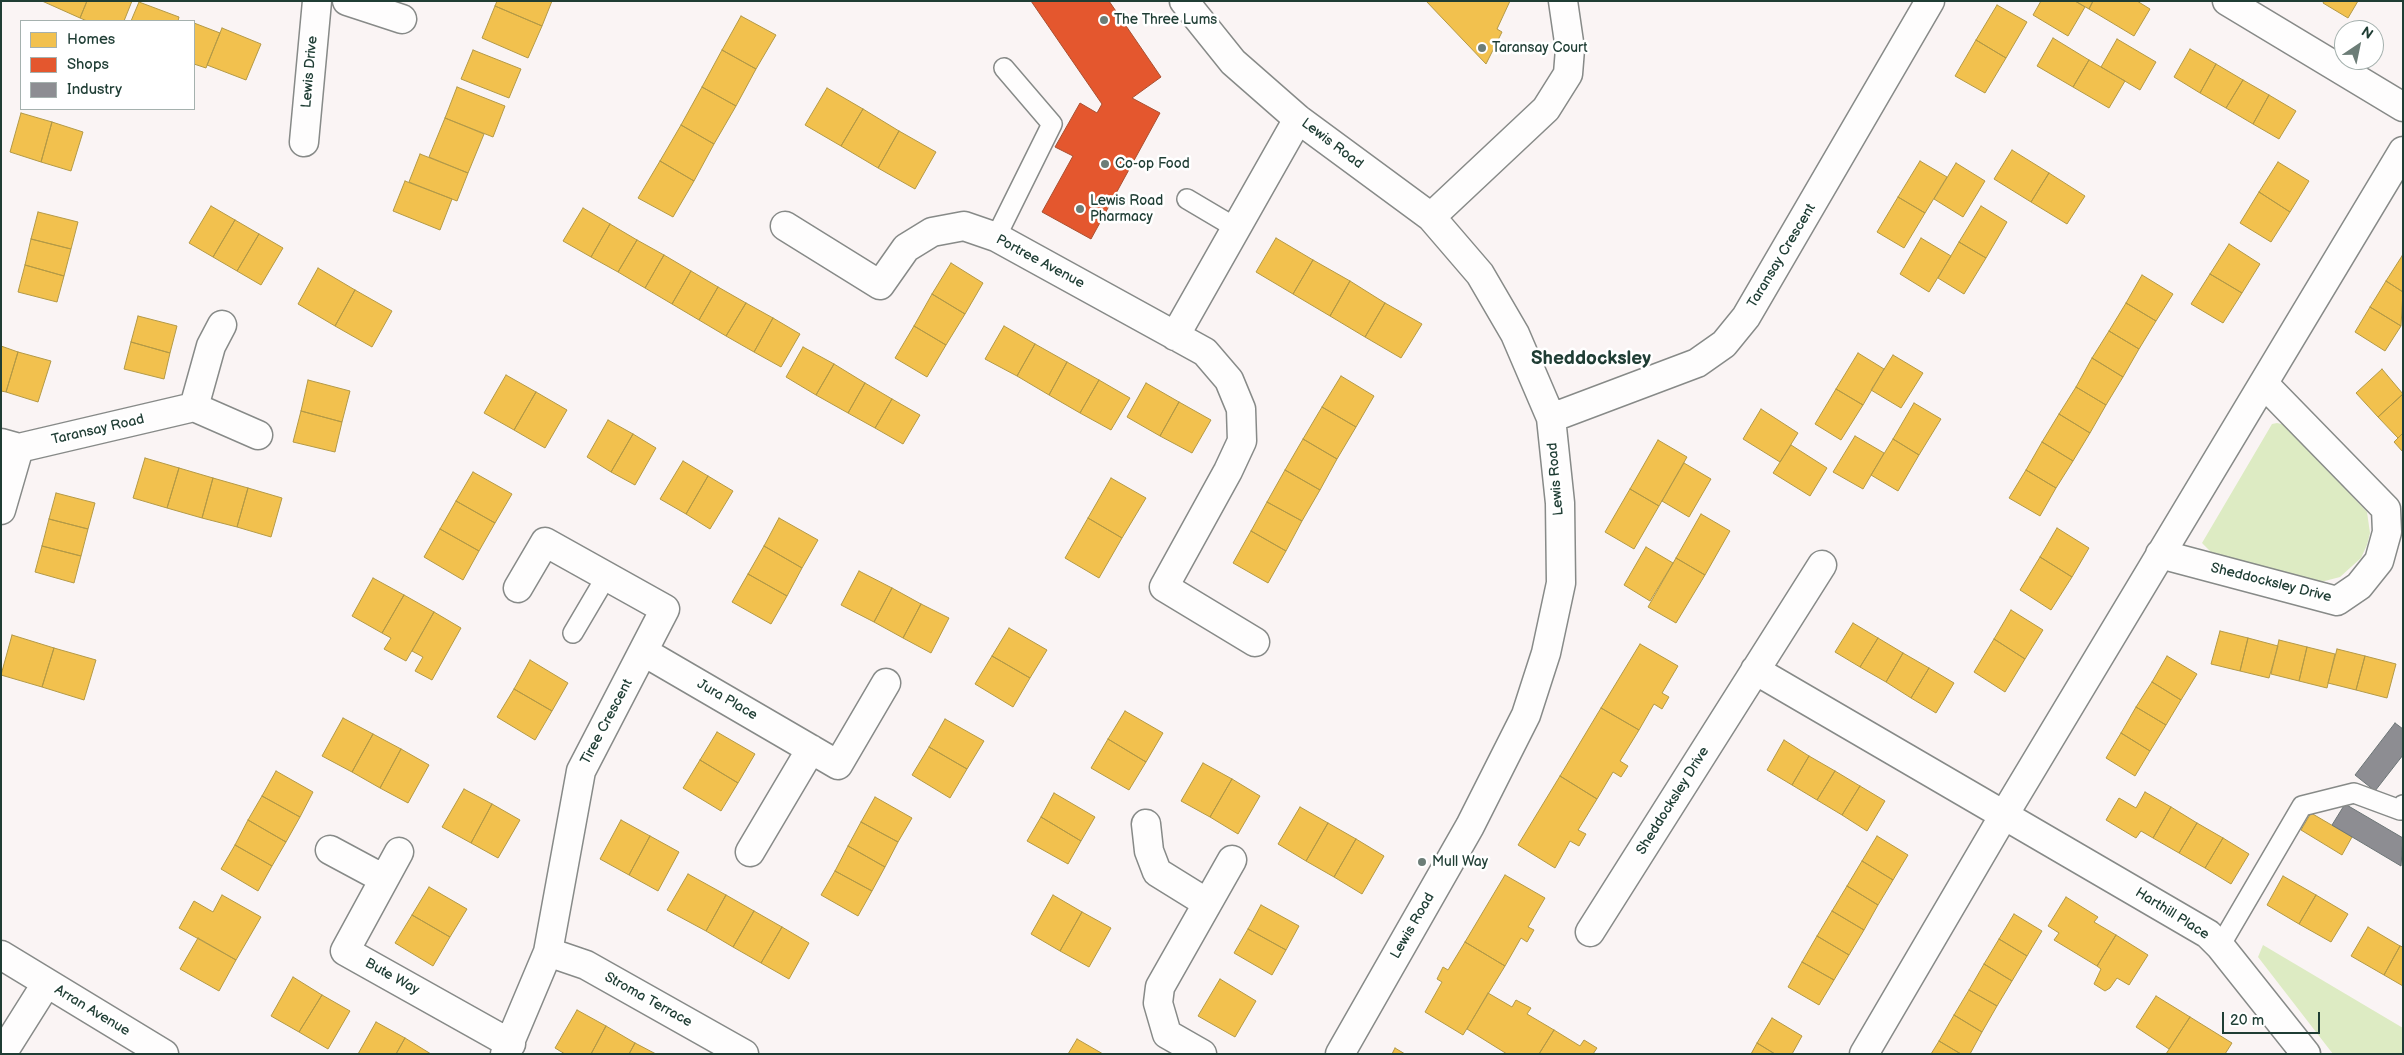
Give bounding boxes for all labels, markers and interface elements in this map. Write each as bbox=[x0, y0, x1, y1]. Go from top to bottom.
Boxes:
place label: The Three Lums bbox=[1114, 12, 1217, 28]
marker: The Three Lums bbox=[1098, 14, 1110, 26]
legend bbox=[20, 20, 195, 110]
north arrow bbox=[2334, 20, 2384, 70]
text: N bbox=[2358, 23, 2376, 43]
text: Homes bbox=[67, 30, 115, 49]
street label: Lewis Drive bbox=[298, 35, 322, 109]
place label: Taransay Court bbox=[1492, 40, 1587, 56]
marker: Taransay Court bbox=[1476, 42, 1488, 54]
text: Shops bbox=[67, 55, 109, 74]
text: Industry bbox=[67, 80, 122, 99]
street label: Lewis Road bbox=[1298, 115, 1366, 173]
place label: Co-op Food bbox=[1115, 156, 1190, 172]
marker: Co-op Food bbox=[1099, 158, 1111, 170]
place label: Lewis Road Pharmacy bbox=[1090, 193, 1163, 226]
street label: Taransay Crescent bbox=[1744, 201, 1820, 311]
marker: Lewis Road Pharmacy bbox=[1074, 203, 1086, 215]
street label: Portree Avenue bbox=[993, 232, 1087, 292]
district label: Sheddocksley bbox=[1531, 348, 1651, 370]
street label: Taransay Road bbox=[50, 411, 146, 449]
street label: Lewis Road bbox=[1544, 442, 1568, 516]
street label: Sheddocksley Drive bbox=[2209, 560, 2333, 606]
street label: Tiree Crescent bbox=[577, 676, 637, 768]
street label: Jura Place bbox=[694, 676, 760, 724]
street label: Sheddocksley Drive bbox=[1633, 744, 1713, 858]
place label: Mull Way bbox=[1432, 854, 1488, 870]
marker: Mull Way bbox=[1416, 856, 1428, 868]
street label: Harthill Place bbox=[2132, 885, 2212, 943]
street label: Lewis Road bbox=[1387, 890, 1439, 962]
street label: Bute Way bbox=[362, 955, 422, 999]
street label: Stroma Terrace bbox=[601, 969, 695, 1031]
street label: Arran Avenue bbox=[51, 982, 133, 1040]
scale bar bbox=[2224, 1002, 2322, 1034]
text: 20 m bbox=[2230, 1011, 2264, 1030]

